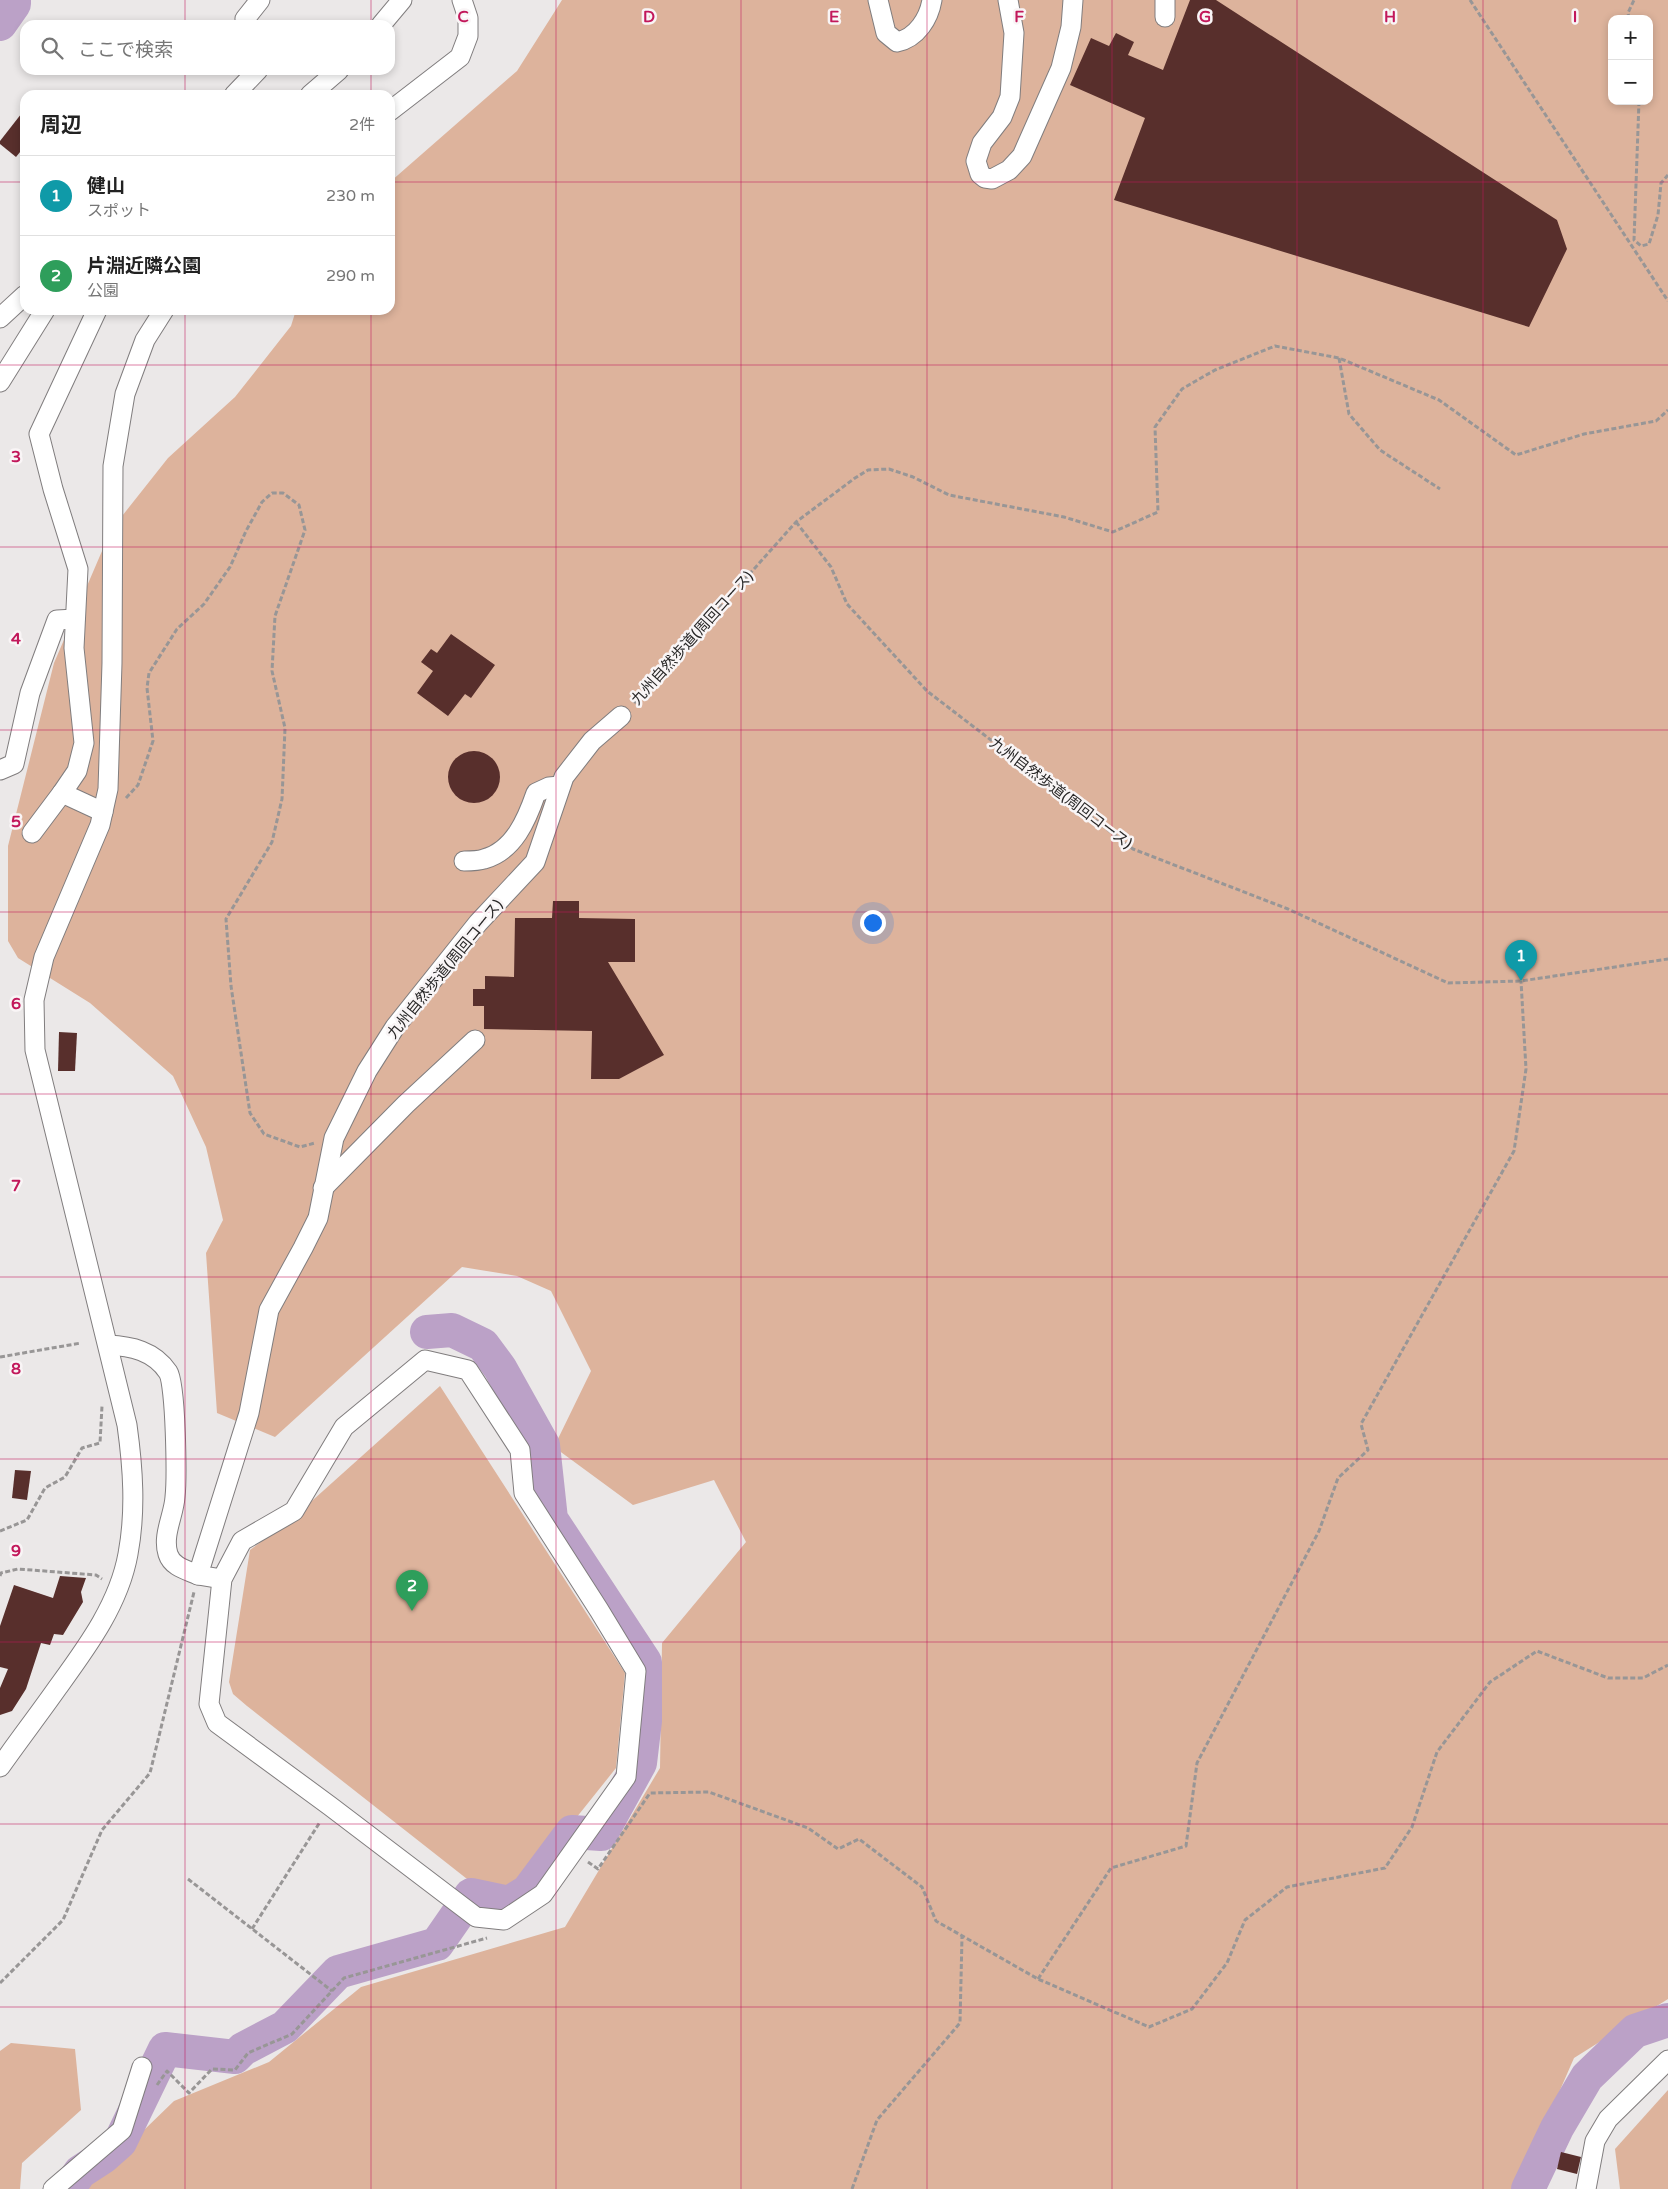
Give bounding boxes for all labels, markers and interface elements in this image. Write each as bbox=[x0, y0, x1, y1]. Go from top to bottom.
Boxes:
text: C bbox=[457, 7, 469, 27]
text: D bbox=[643, 7, 655, 27]
text: E bbox=[829, 7, 839, 27]
text: F bbox=[1014, 7, 1024, 27]
text: G bbox=[1199, 7, 1211, 27]
text: H bbox=[1384, 7, 1396, 27]
text: I bbox=[1573, 7, 1577, 27]
map controls bbox=[1608, 15, 1653, 105]
button: + bbox=[1608, 15, 1653, 60]
search box bbox=[20, 20, 395, 75]
icon: search bbox=[38, 34, 66, 62]
text: ここで検索 bbox=[78, 39, 173, 61]
button: − bbox=[1608, 60, 1653, 105]
text: 周辺 bbox=[40, 113, 82, 138]
text: 2件 bbox=[349, 115, 375, 135]
text: 健山 bbox=[87, 175, 125, 197]
text: 1 bbox=[51, 186, 61, 206]
text: 230 m bbox=[326, 186, 375, 206]
text: スポット bbox=[87, 201, 151, 221]
text: 片淵近隣公園 bbox=[87, 255, 201, 277]
text: 2 bbox=[51, 266, 61, 286]
text: 290 m bbox=[326, 266, 375, 286]
text: 公園 bbox=[87, 281, 119, 301]
text: 3 bbox=[11, 447, 21, 467]
street label: 九州自然歩道(周回コース) bbox=[627, 567, 757, 709]
text: 4 bbox=[11, 629, 21, 649]
street label: 九州自然歩道(周回コース) bbox=[986, 734, 1136, 852]
text: 5 bbox=[11, 812, 21, 832]
street label: 九州自然歩道(周回コース) bbox=[383, 896, 507, 1042]
your location bbox=[860, 910, 886, 936]
pin: 1 bbox=[1505, 940, 1537, 981]
text: 6 bbox=[11, 994, 21, 1014]
text: 7 bbox=[11, 1176, 21, 1196]
text: 8 bbox=[11, 1359, 21, 1379]
text: 9 bbox=[11, 1541, 21, 1561]
pin: 2 bbox=[396, 1570, 428, 1611]

